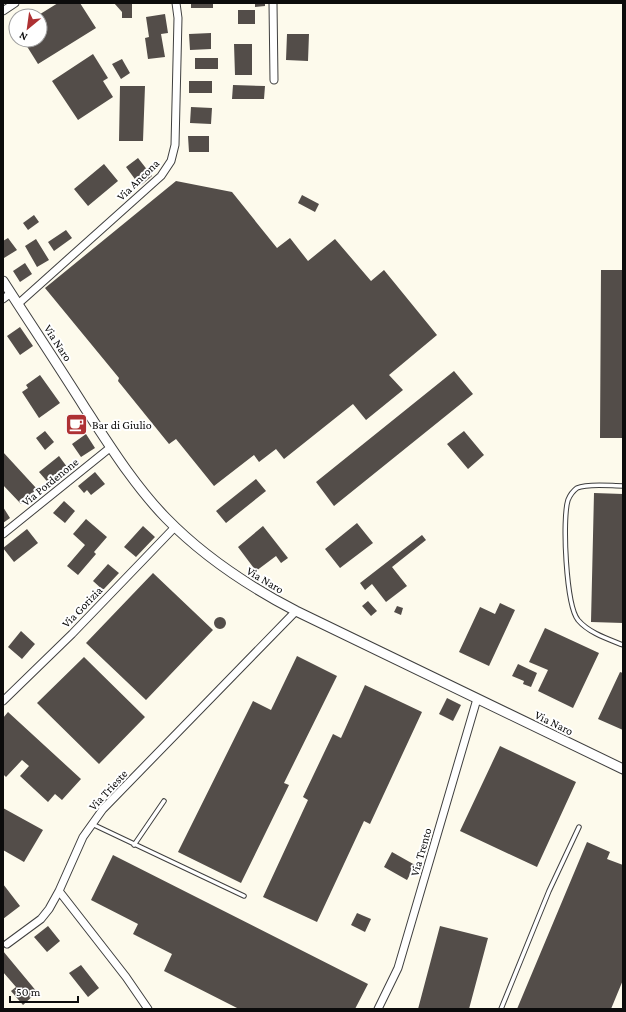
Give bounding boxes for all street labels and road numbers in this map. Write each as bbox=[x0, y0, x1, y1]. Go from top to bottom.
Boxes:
street label: Via Ancona bbox=[114, 156, 163, 204]
street label: Via Naro bbox=[41, 322, 75, 364]
street label: Via Pordenone bbox=[19, 455, 81, 509]
street label: Via Naro bbox=[244, 563, 286, 597]
street label: Via Gorizia bbox=[59, 583, 106, 631]
street label: Via Naro bbox=[533, 708, 576, 738]
street label: Via Trieste bbox=[86, 767, 130, 813]
street label: Via Trento bbox=[407, 826, 435, 878]

